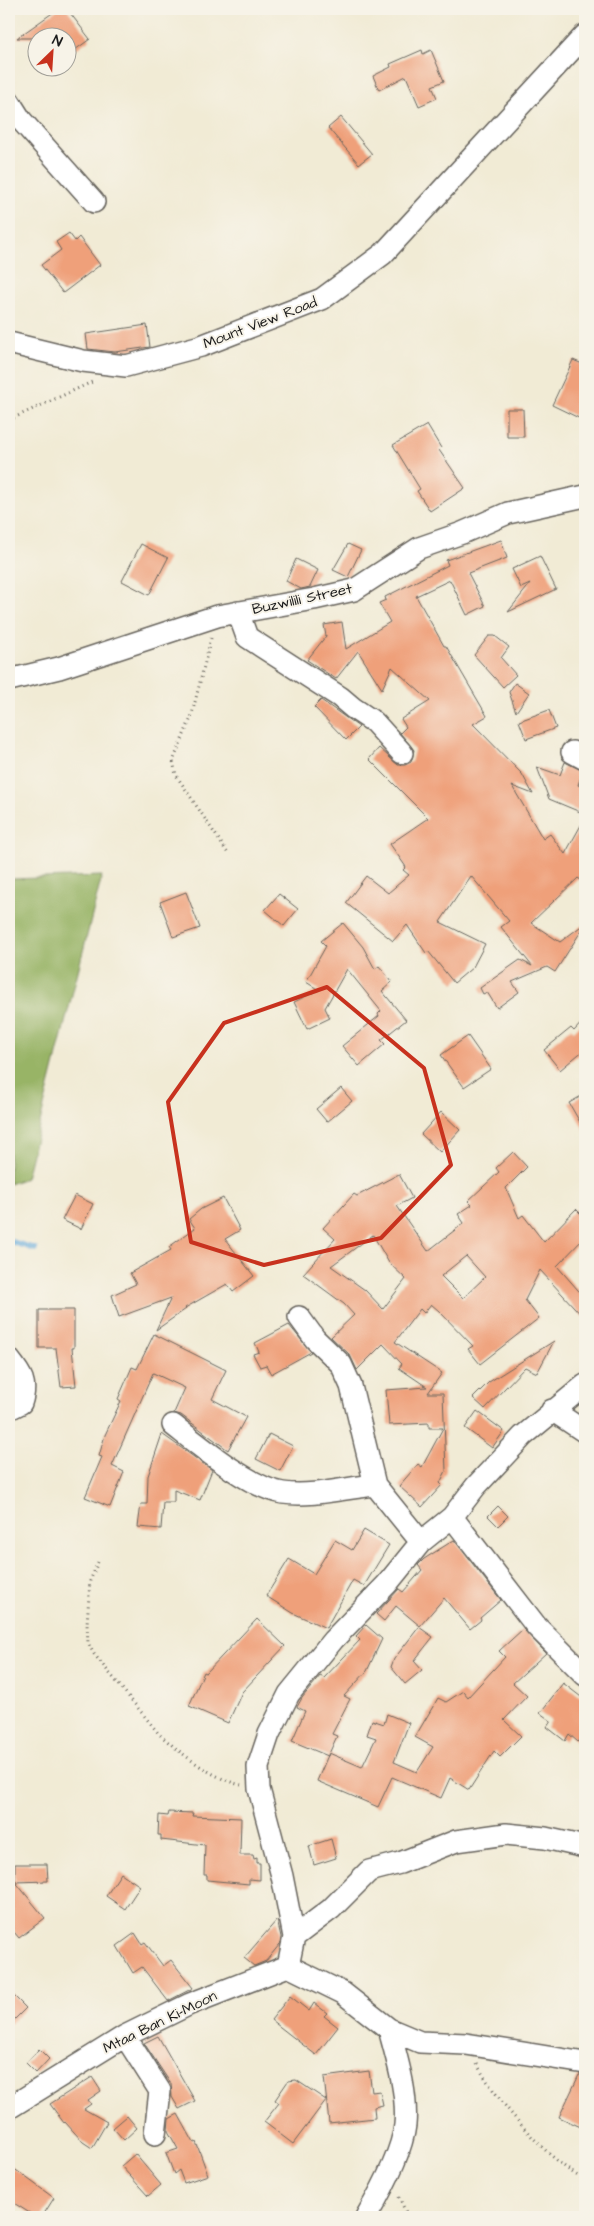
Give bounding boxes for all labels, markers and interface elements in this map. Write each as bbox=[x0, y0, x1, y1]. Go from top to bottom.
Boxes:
north arrow bbox=[28, 28, 78, 78]
text: N bbox=[49, 30, 65, 52]
street label: Mount View Road bbox=[200, 292, 320, 354]
street label: Buzwilili Street bbox=[250, 578, 354, 620]
street label: Mtaa Ban Ki-Moon bbox=[100, 1985, 221, 2059]

